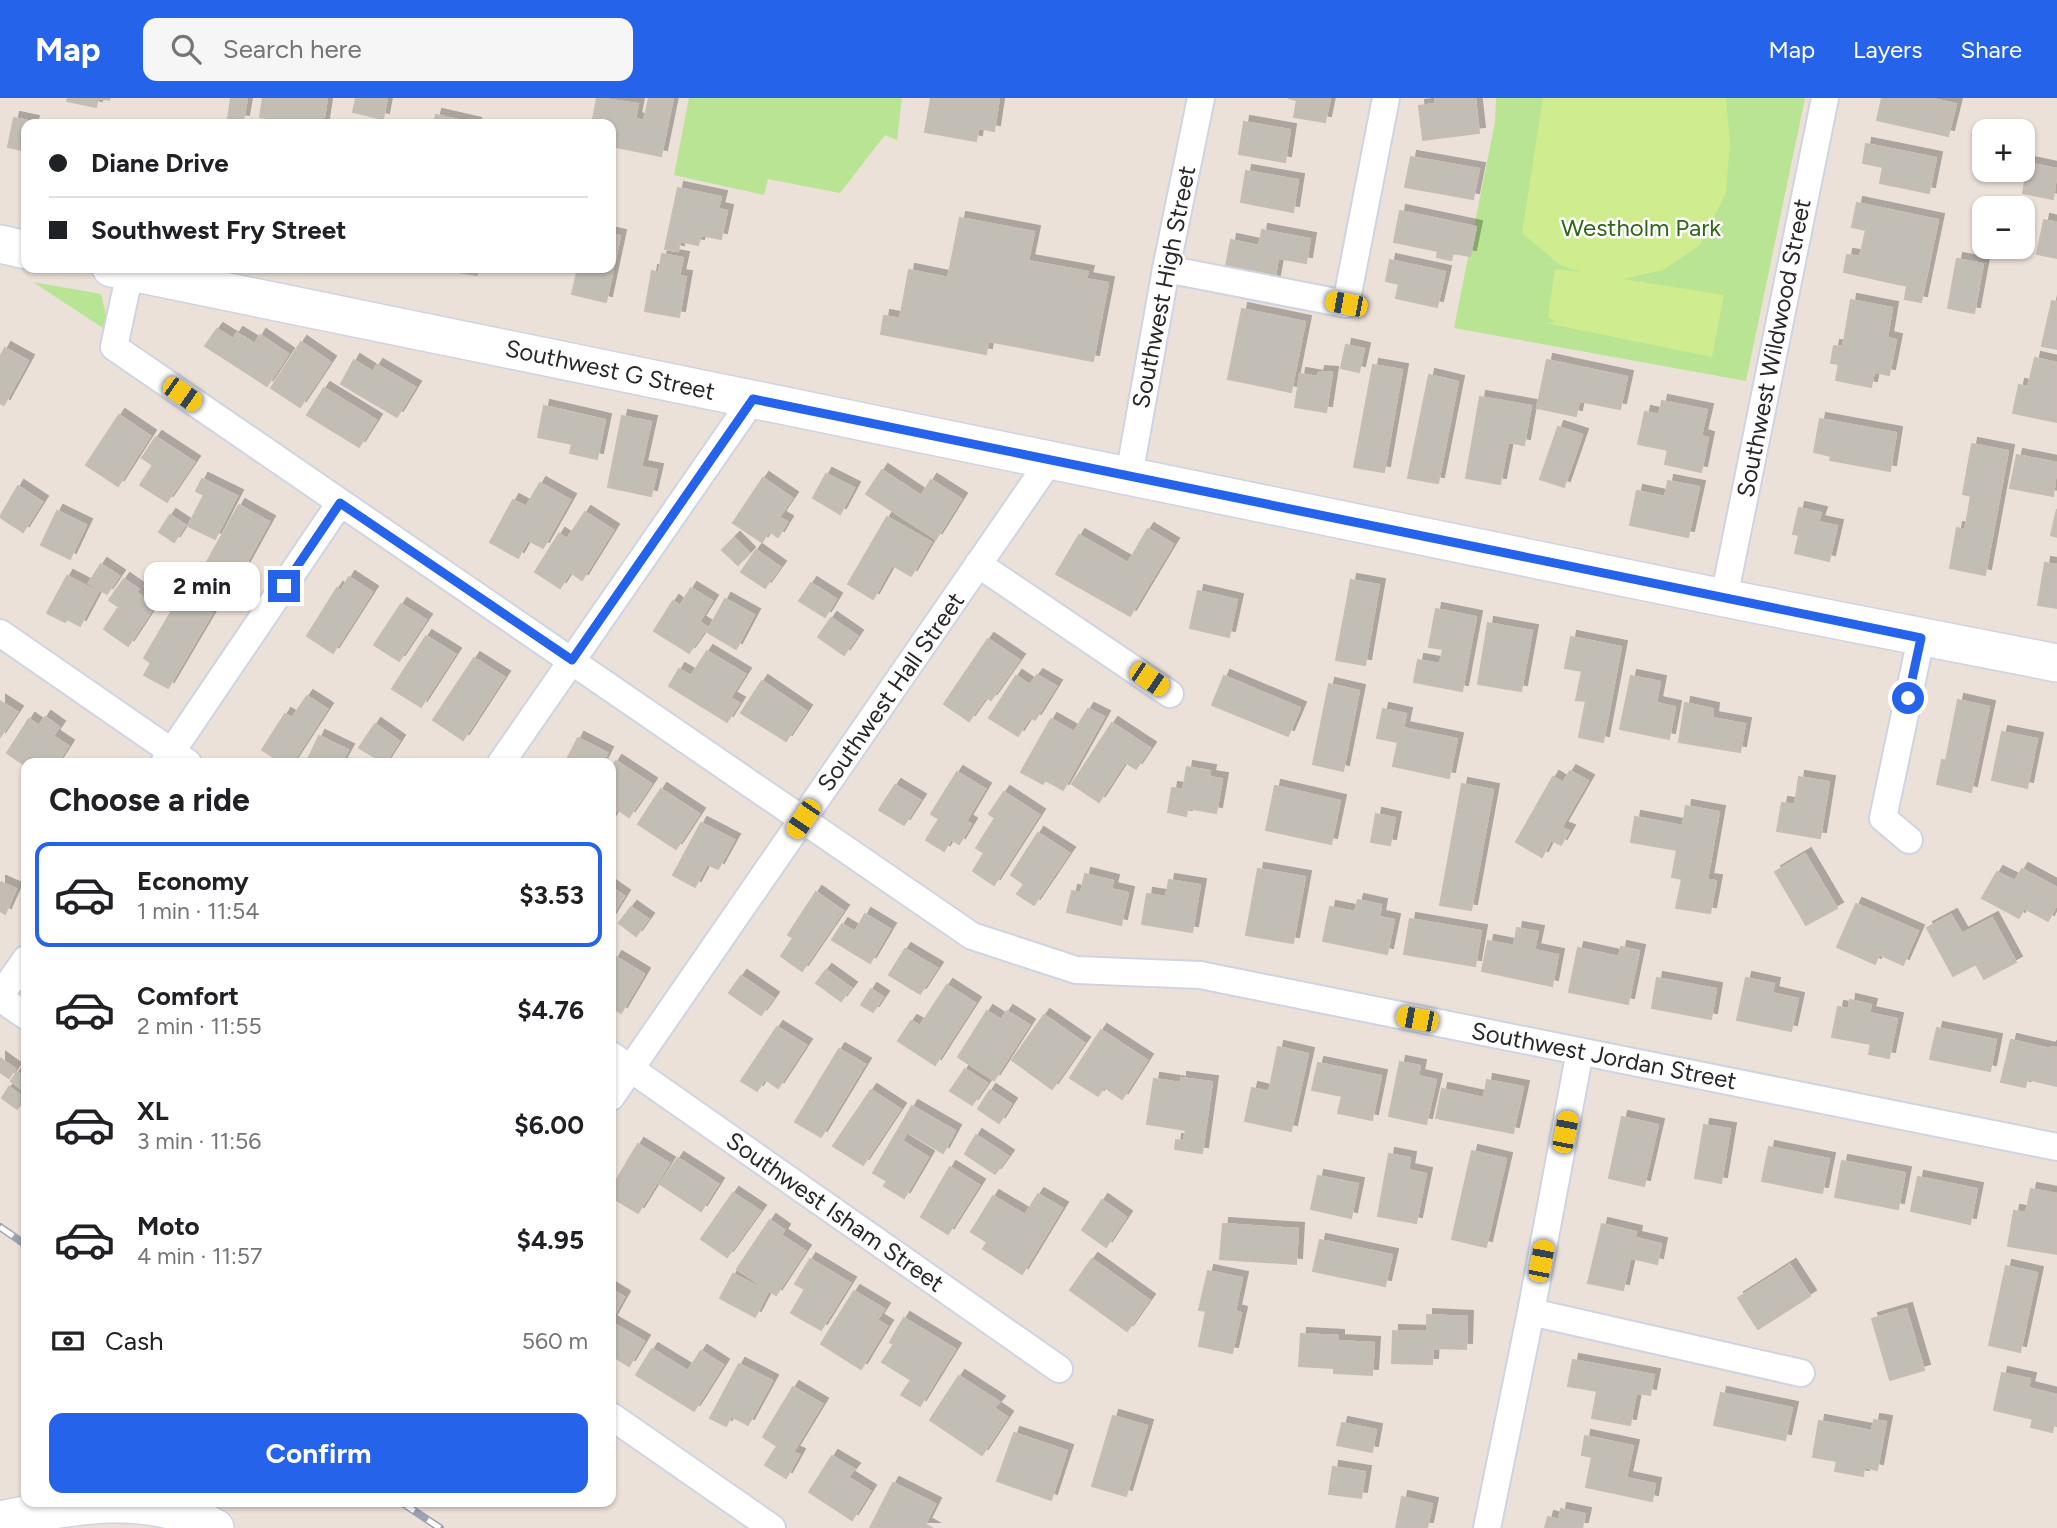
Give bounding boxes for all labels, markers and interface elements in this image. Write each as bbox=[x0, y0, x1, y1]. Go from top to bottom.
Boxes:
search box bbox=[143, 18, 633, 81]
text: Map bbox=[35, 30, 101, 69]
icon: search bbox=[167, 30, 205, 68]
text: Search here bbox=[223, 33, 362, 65]
text: Map bbox=[1768, 35, 1815, 64]
text: Layers bbox=[1853, 35, 1922, 64]
text: Share bbox=[1960, 35, 2022, 64]
map controls bbox=[1972, 119, 2035, 259]
button: + bbox=[1972, 119, 2035, 182]
text: Diane Drive bbox=[91, 147, 229, 179]
street label: Southwest High Street bbox=[1126, 163, 1201, 411]
street label: Southwest Wildwood Street bbox=[1730, 196, 1817, 500]
button: − bbox=[1972, 196, 2035, 259]
park label: Westholm Park bbox=[1561, 213, 1721, 242]
text: Southwest Fry Street bbox=[91, 214, 347, 246]
car bbox=[1324, 290, 1369, 318]
street label: Southwest G Street bbox=[503, 333, 718, 406]
car bbox=[159, 373, 206, 415]
callout: 2 min bbox=[144, 561, 260, 610]
route end bbox=[268, 570, 300, 602]
text: 2 min bbox=[173, 572, 231, 600]
street label: Southwest Hall Street bbox=[811, 587, 970, 797]
car bbox=[1126, 659, 1173, 699]
route start bbox=[1892, 682, 1924, 714]
text: Choose a ride bbox=[49, 781, 250, 819]
car bbox=[783, 796, 824, 842]
icon: car bbox=[53, 863, 116, 926]
text: Economy bbox=[137, 865, 249, 897]
text: $3.53 bbox=[519, 879, 584, 911]
text: 1 min · 11:54 bbox=[137, 897, 259, 925]
icon: car bbox=[53, 978, 116, 1041]
text: Comfort bbox=[137, 980, 239, 1012]
text: $4.76 bbox=[517, 994, 584, 1026]
car bbox=[1395, 1005, 1440, 1033]
text: 2 min · 11:55 bbox=[137, 1012, 262, 1040]
street label: Southwest Jordan Street bbox=[1469, 1016, 1739, 1095]
icon: car bbox=[53, 1093, 116, 1156]
text: XL bbox=[137, 1095, 169, 1127]
text: $6.00 bbox=[514, 1109, 584, 1141]
car bbox=[1551, 1109, 1580, 1155]
street label: Southwest Isham Street bbox=[721, 1125, 950, 1298]
text: 3 min · 11:56 bbox=[137, 1127, 261, 1155]
icon: car bbox=[53, 1208, 116, 1271]
text: Moto bbox=[137, 1210, 200, 1242]
text: $4.95 bbox=[517, 1224, 584, 1256]
car bbox=[1527, 1238, 1556, 1284]
text: 4 min · 11:57 bbox=[137, 1242, 262, 1270]
icon: cash bbox=[49, 1322, 87, 1360]
text: Cash bbox=[105, 1325, 164, 1357]
text: 560 m bbox=[522, 1327, 588, 1355]
button: Confirm bbox=[49, 1413, 588, 1493]

